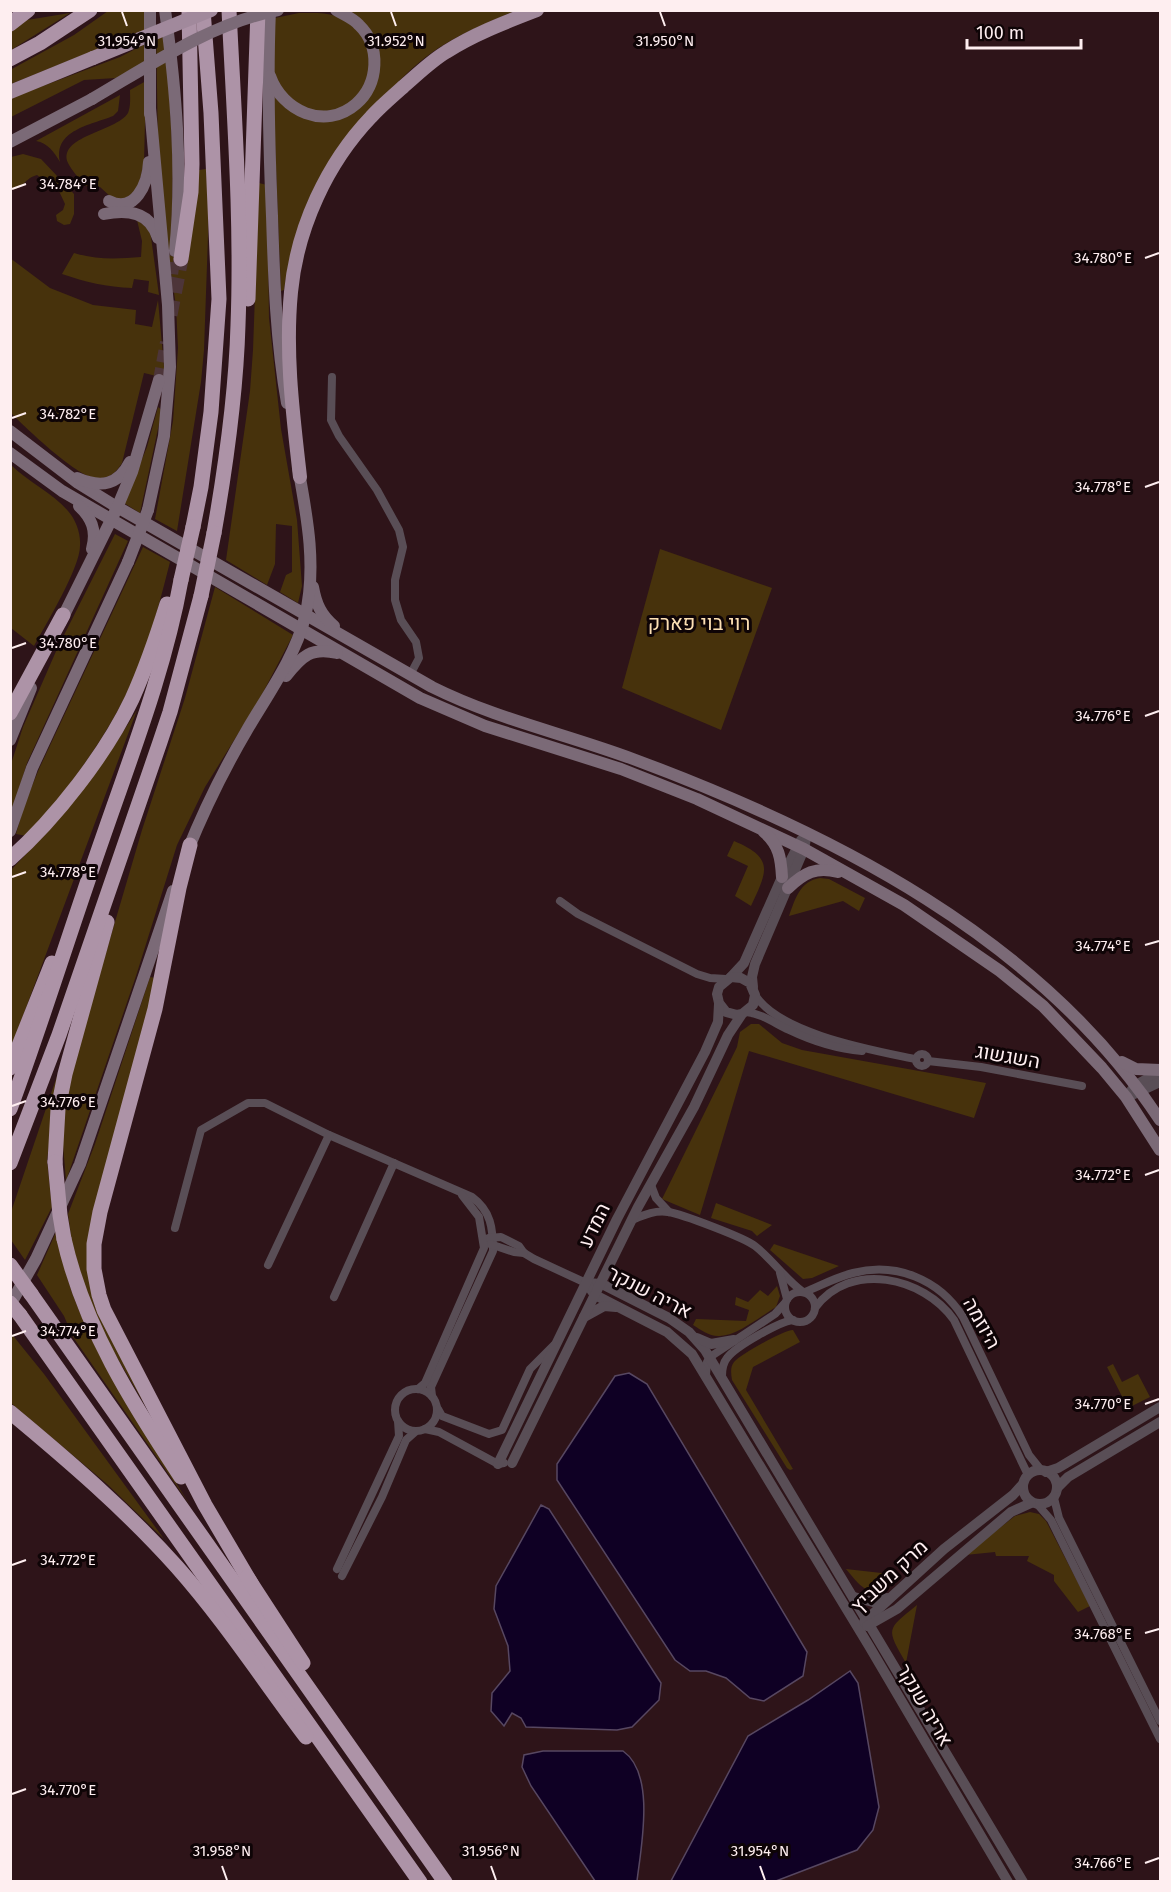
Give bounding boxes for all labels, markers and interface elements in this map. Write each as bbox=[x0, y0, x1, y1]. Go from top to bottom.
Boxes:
scale bar bbox=[967, 12, 1081, 50]
text: 100 m bbox=[976, 22, 1024, 44]
text: 31.954°N bbox=[98, 32, 156, 50]
text: 31.952°N bbox=[367, 32, 425, 50]
text: 31.950°N bbox=[636, 32, 694, 50]
text: 34.784°E bbox=[39, 175, 97, 193]
text: 34.780°E bbox=[1074, 249, 1132, 267]
text: 34.782°E bbox=[40, 405, 96, 423]
text: 34.778°E bbox=[1075, 478, 1131, 496]
park label: רוי בוי פארק bbox=[648, 611, 750, 635]
text: 34.780°E bbox=[39, 634, 97, 652]
text: 34.776°E bbox=[1075, 707, 1131, 725]
text: 34.778°E bbox=[40, 863, 96, 881]
text: 34.774°E bbox=[1075, 937, 1131, 955]
street label: השגשוג bbox=[974, 1039, 1042, 1073]
text: 34.776°E bbox=[40, 1093, 96, 1111]
text: 34.772°E bbox=[1075, 1166, 1131, 1184]
street label: המדע bbox=[573, 1199, 615, 1251]
street label: אריה שנקר bbox=[604, 1261, 696, 1323]
street label: היוזמה bbox=[958, 1293, 1006, 1353]
text: 34.774°E bbox=[40, 1322, 96, 1340]
text: 34.770°E bbox=[1075, 1395, 1131, 1413]
street label: מרק משביץ bbox=[846, 1534, 932, 1618]
text: 34.772°E bbox=[40, 1551, 96, 1569]
text: 34.768°E bbox=[1074, 1625, 1132, 1643]
street label: אריה שנקר bbox=[892, 1660, 958, 1750]
text: 34.770°E bbox=[40, 1781, 96, 1799]
text: 31.958°N bbox=[193, 1842, 251, 1860]
text: 31.956°N bbox=[462, 1842, 520, 1860]
text: 31.954°N bbox=[731, 1842, 789, 1860]
text: 34.766°E bbox=[1074, 1854, 1132, 1872]

